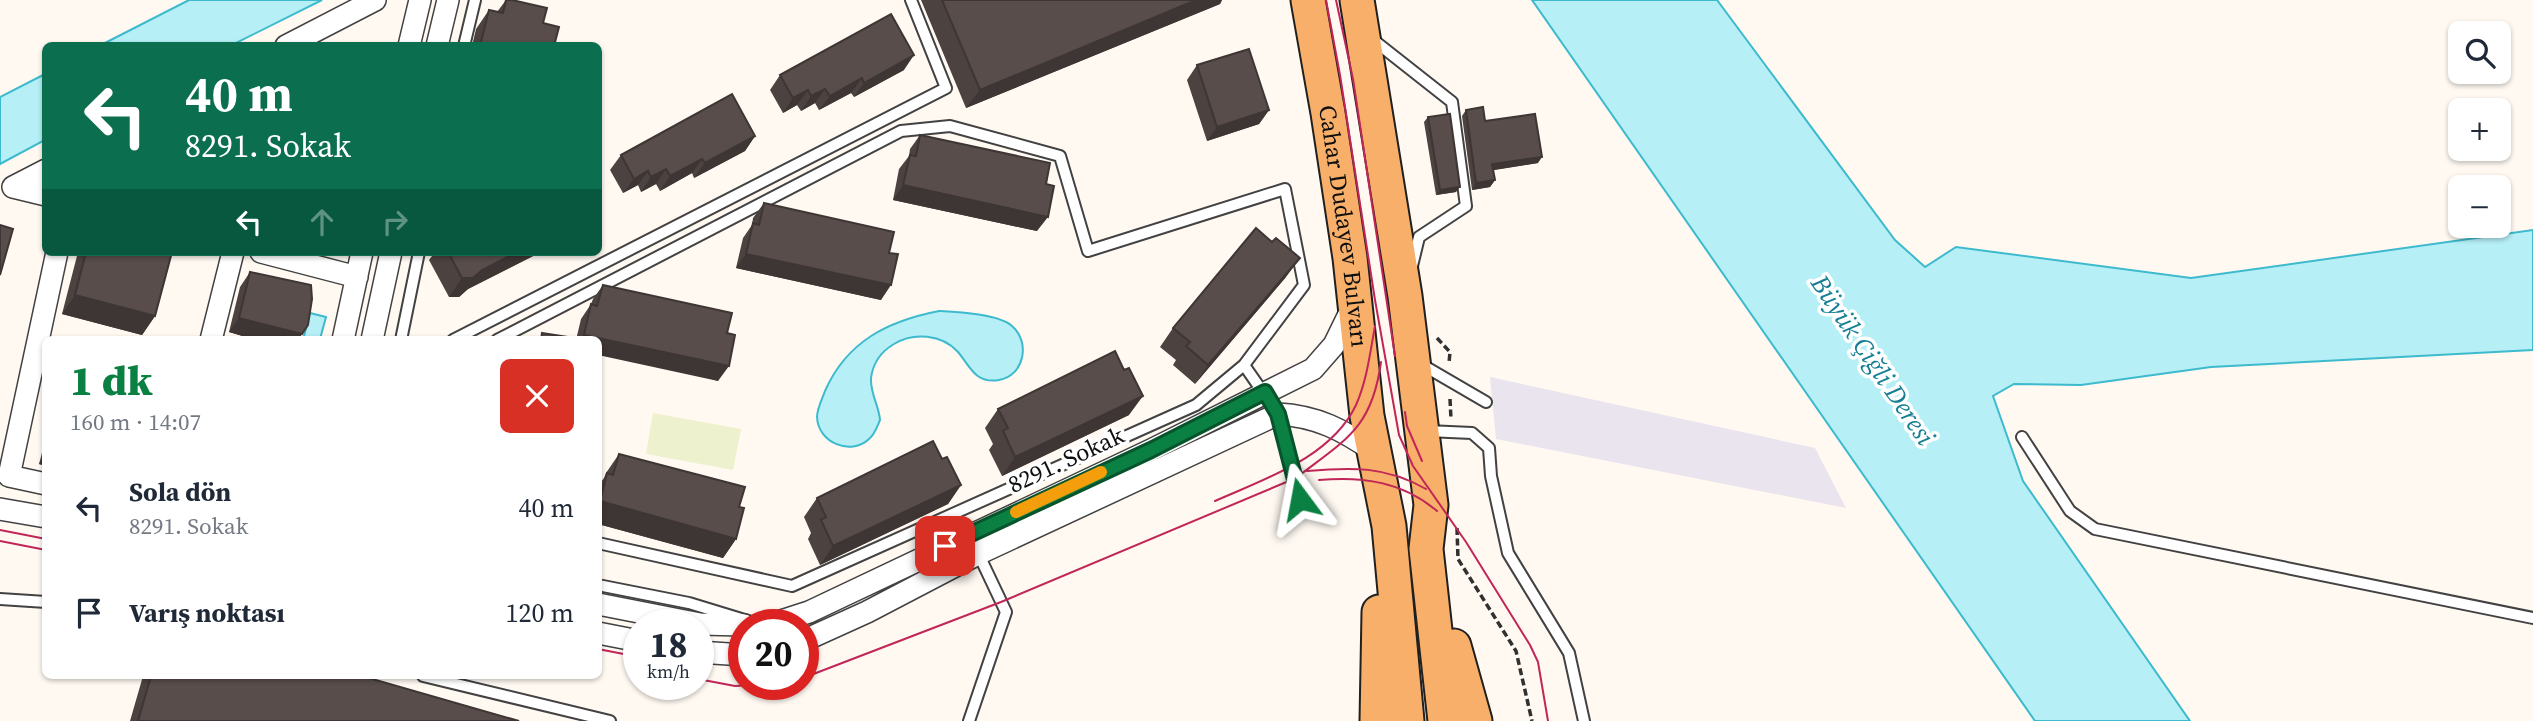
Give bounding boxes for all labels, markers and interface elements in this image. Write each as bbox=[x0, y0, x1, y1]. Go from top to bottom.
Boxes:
map controls bbox=[2448, 21, 2511, 238]
button: search bbox=[2448, 21, 2511, 84]
text: 40 m bbox=[185, 60, 293, 127]
icon: left bbox=[70, 70, 161, 161]
button: + bbox=[2448, 98, 2511, 161]
street label: Cahar Dudayev Bulvarı bbox=[1311, 102, 1376, 349]
text: 8291. Sokak bbox=[185, 124, 351, 168]
button: − bbox=[2448, 175, 2511, 238]
icon: left bbox=[230, 203, 268, 241]
icon: ahead bbox=[303, 203, 341, 241]
icon: right bbox=[376, 203, 414, 241]
water label: Büyük Çiğli Deresi bbox=[1802, 267, 1944, 452]
text: 1 dk bbox=[70, 351, 153, 409]
button: close bbox=[500, 359, 574, 433]
text: 160 m · 14:07 bbox=[70, 406, 201, 438]
street label: 8291. Sokak bbox=[1002, 418, 1130, 501]
position arrow bbox=[1263, 462, 1337, 536]
text: Sola dön bbox=[129, 474, 231, 510]
icon: left bbox=[70, 489, 108, 527]
text: 40 m bbox=[519, 490, 574, 526]
text: 8291. Sokak bbox=[129, 510, 248, 542]
pin bbox=[915, 516, 975, 576]
icon: arrive bbox=[926, 527, 964, 565]
icon: arrive bbox=[70, 594, 108, 632]
text: Varış noktası bbox=[129, 595, 285, 631]
text: 120 m bbox=[506, 595, 574, 631]
speed limit sign: 20 bbox=[728, 609, 819, 700]
text: 18 bbox=[650, 621, 687, 669]
text: km/h bbox=[647, 659, 690, 684]

